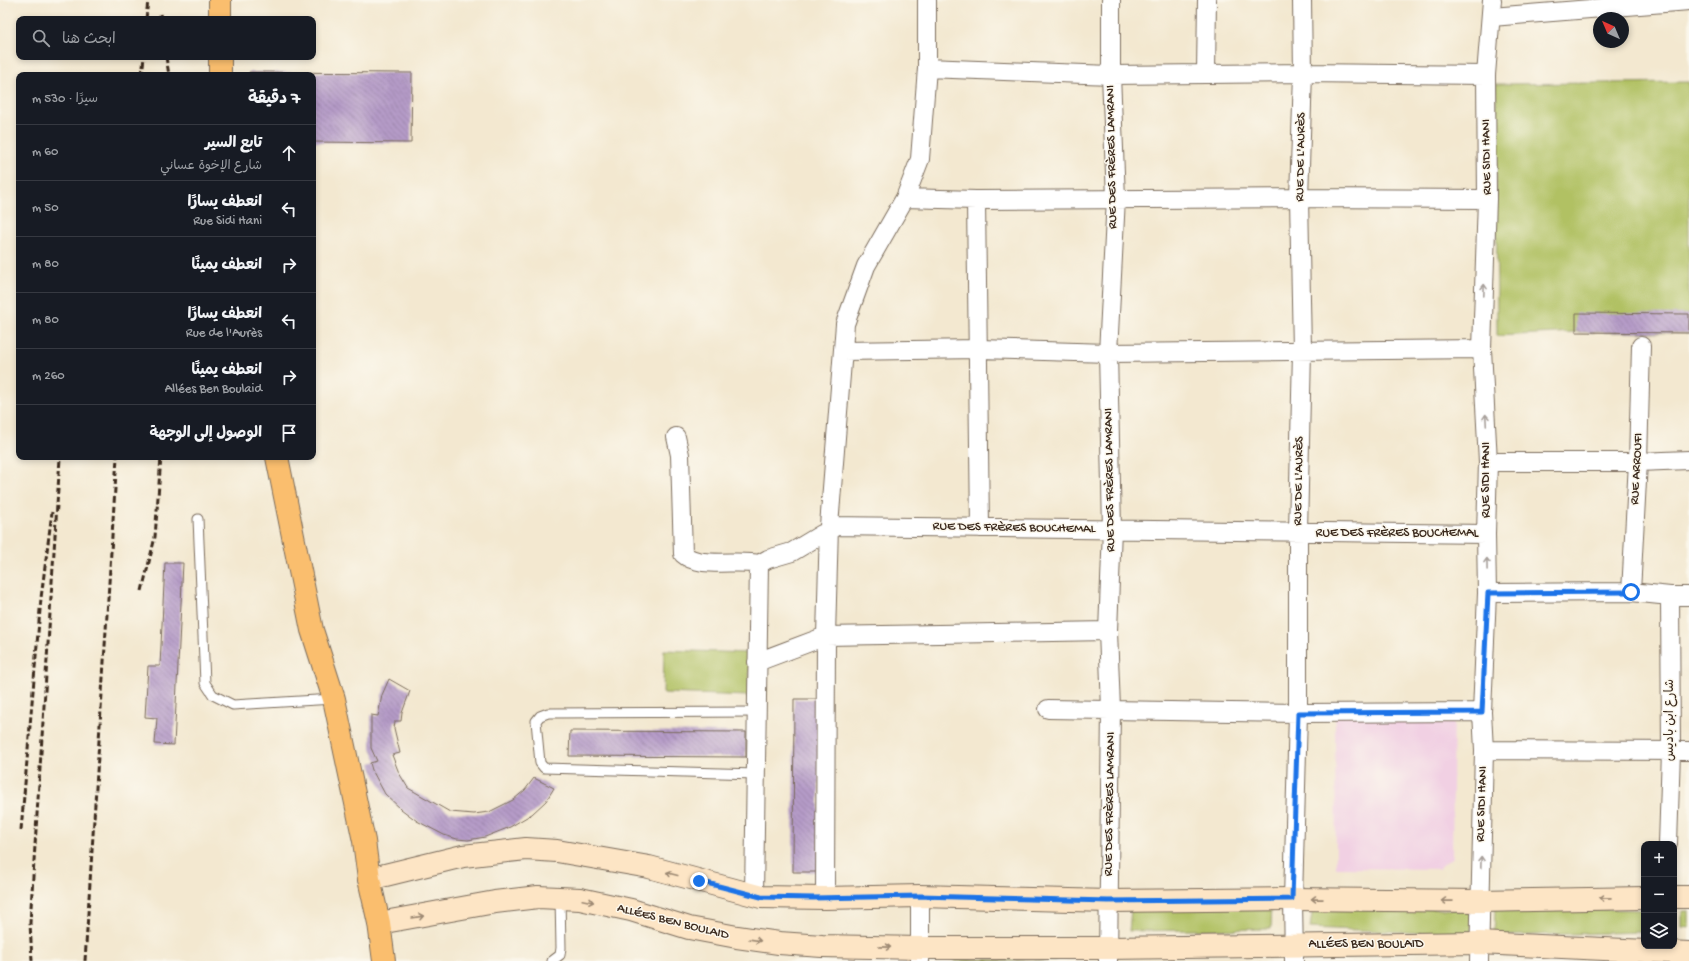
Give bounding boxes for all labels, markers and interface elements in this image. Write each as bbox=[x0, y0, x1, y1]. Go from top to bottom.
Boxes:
north arrow bbox=[1593, 12, 1629, 48]
search box bbox=[16, 16, 316, 60]
icon: search bbox=[30, 27, 52, 49]
text: ابحث هنا bbox=[62, 31, 116, 49]
street label: RUE DES FRÈRES LAMRANI bbox=[1102, 85, 1121, 229]
text: 7 دقيقة bbox=[248, 90, 300, 110]
text: سيرًا · 530 m bbox=[32, 92, 98, 107]
street label: RUE DE L'AURÈS bbox=[1292, 111, 1309, 202]
street label: RUE SIDI HANI bbox=[1479, 119, 1495, 195]
text: تابع السير bbox=[205, 135, 262, 153]
icon: ahead bbox=[278, 142, 300, 164]
text: 60 m bbox=[32, 145, 58, 160]
text: شارع الإخوة عساني bbox=[160, 159, 262, 174]
text: انعطف يسارًا bbox=[188, 194, 262, 212]
icon: left bbox=[278, 198, 300, 220]
text: 50 m bbox=[32, 201, 59, 216]
text: Rue Sidi Hani bbox=[193, 214, 262, 229]
icon: right bbox=[278, 254, 300, 276]
text: 80 m bbox=[32, 257, 59, 272]
text: انعطف يمينًا bbox=[191, 257, 262, 275]
one-way arrow bbox=[1480, 284, 1488, 297]
text: انعطف يسارًا bbox=[188, 306, 262, 324]
icon: left bbox=[278, 310, 300, 332]
text: 80 m bbox=[32, 313, 59, 328]
text: Rue de l'Aurès bbox=[186, 326, 262, 341]
text: انعطف يمينًا bbox=[191, 362, 262, 380]
icon: right bbox=[278, 366, 300, 388]
text: 260 m bbox=[32, 369, 65, 384]
text: Allées Ben Boulaid bbox=[165, 382, 262, 397]
street label: RUE DES FRÈRES LAMRANI bbox=[1100, 408, 1119, 552]
one-way arrow bbox=[1482, 414, 1489, 427]
icon: arrive bbox=[278, 422, 300, 444]
text: الوصول إلى الوجهة bbox=[149, 425, 262, 443]
street label: RUE ARROUFI bbox=[1628, 433, 1646, 505]
street label: RUE DE L'AURÈS bbox=[1290, 435, 1307, 526]
street label: RUE SIDI HANI bbox=[1479, 442, 1494, 518]
street label: RUE DES FRÈRES BOUCHEMAL bbox=[932, 518, 1097, 537]
street label: RUE DES FRÈRES BOUCHEMAL bbox=[1316, 525, 1480, 541]
one-way arrow bbox=[1483, 558, 1491, 571]
route start bbox=[1622, 583, 1640, 601]
street label: شارع ابن باديس bbox=[1663, 679, 1678, 761]
street label: RUE DES FRÈRES LAMRANI bbox=[1100, 732, 1119, 876]
street label: RUE SIDI HANI bbox=[1473, 766, 1491, 842]
map controls bbox=[1641, 841, 1677, 949]
button: + bbox=[1641, 841, 1677, 877]
one-way arrow bbox=[1477, 856, 1484, 869]
one-way arrow bbox=[666, 869, 679, 877]
route end bbox=[690, 872, 708, 890]
button: − bbox=[1641, 877, 1677, 913]
one-way arrow bbox=[1311, 895, 1324, 903]
one-way arrow bbox=[1599, 895, 1612, 902]
one-way arrow bbox=[581, 897, 594, 905]
one-way arrow bbox=[1441, 897, 1454, 905]
street label: ALLÉES BEN BOULAID bbox=[615, 900, 731, 943]
one-way arrow bbox=[411, 913, 424, 921]
button: layers bbox=[1641, 913, 1677, 949]
one-way arrow bbox=[748, 936, 761, 944]
street label: ALLÉES BEN BOULAID bbox=[1309, 936, 1424, 952]
one-way arrow bbox=[878, 944, 891, 951]

